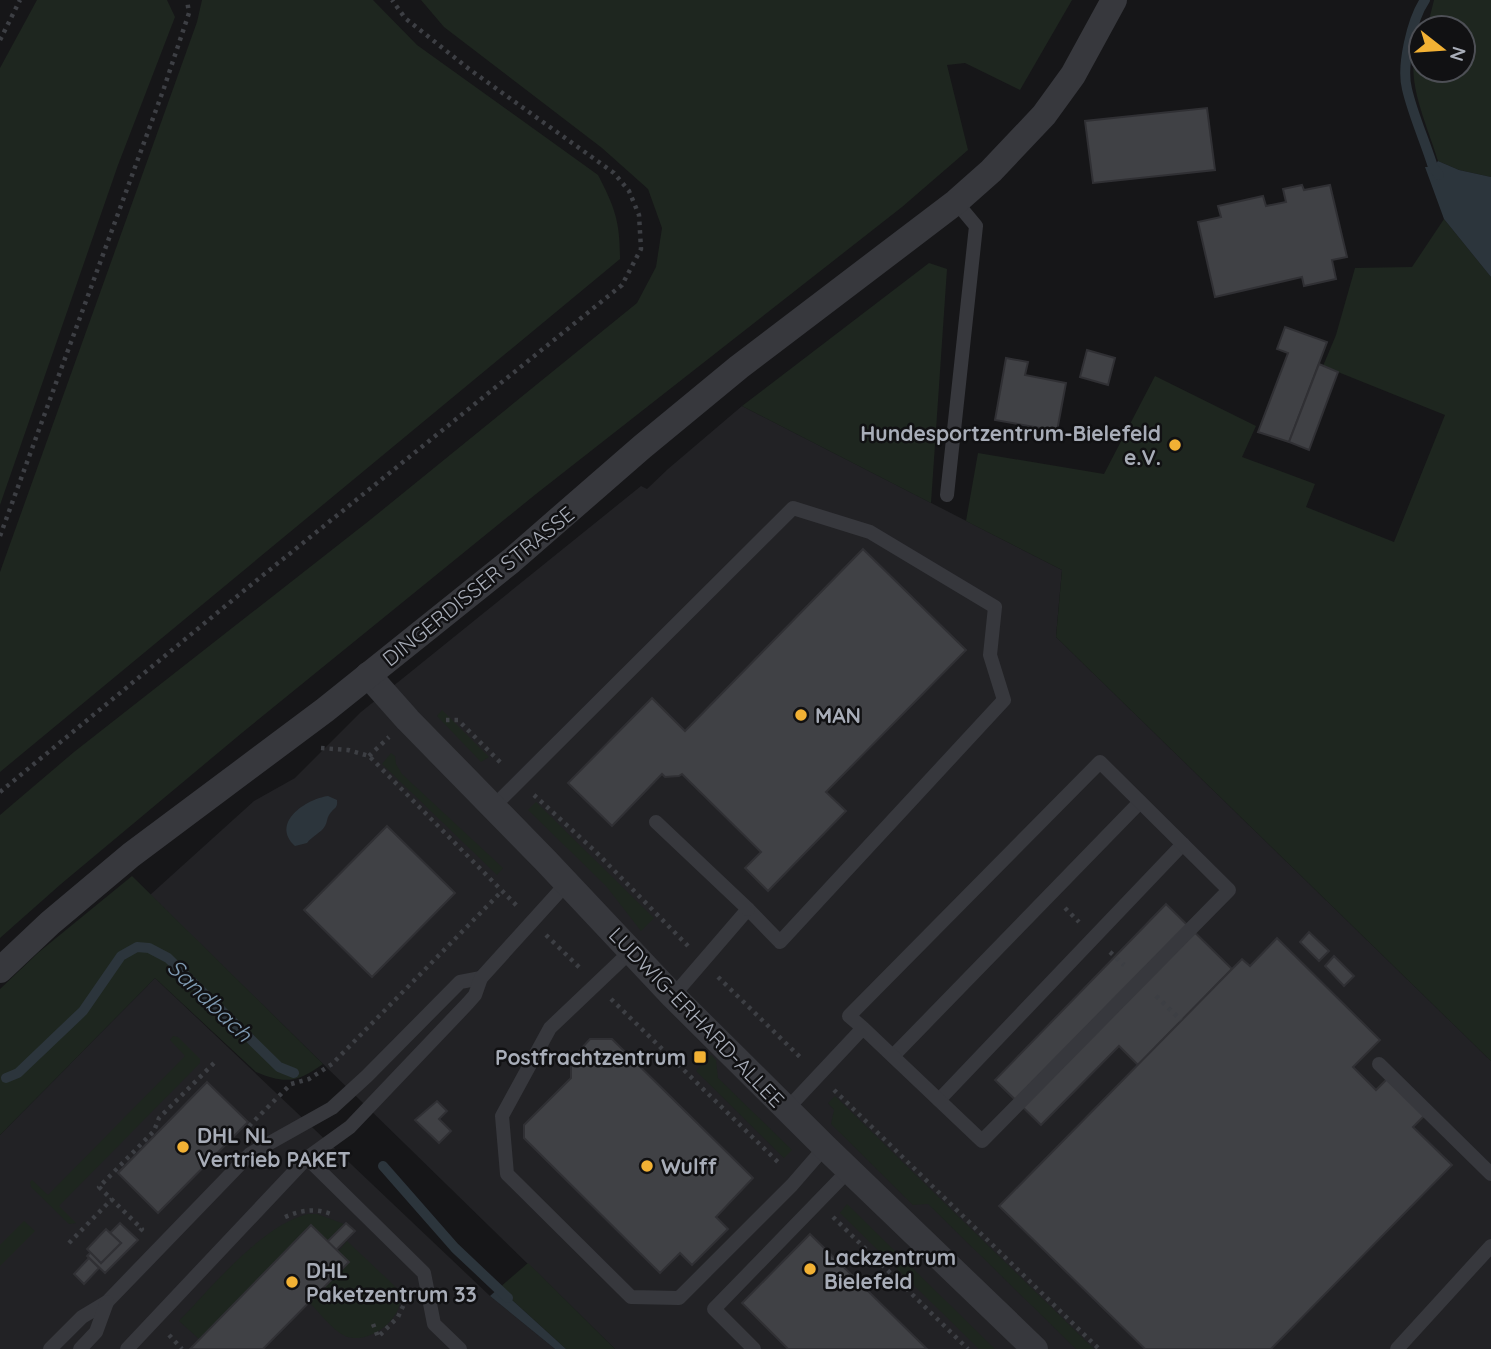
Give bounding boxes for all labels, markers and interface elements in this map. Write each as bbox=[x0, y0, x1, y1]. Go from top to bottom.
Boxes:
north arrow bbox=[1407, 14, 1477, 84]
text: N bbox=[1445, 44, 1472, 64]
place label: Hundesportzentrum-Bielefeld e.V. bbox=[860, 420, 1161, 470]
marker: Hundesportzentrum-Bielefeld e.V. bbox=[1167, 437, 1183, 453]
street label: DINGERDISSER STRASSE bbox=[377, 501, 579, 671]
place label: MAN bbox=[815, 702, 861, 728]
marker: MAN bbox=[793, 707, 809, 723]
street label: LUDWIG-ERHARD-ALLEE bbox=[604, 921, 790, 1113]
water label: Sandbach bbox=[161, 952, 259, 1048]
place label: Postfrachtzentrum bbox=[495, 1044, 686, 1070]
marker: Postfrachtzentrum bbox=[692, 1049, 708, 1065]
place label: DHL NL Vertrieb PAKET bbox=[197, 1122, 351, 1172]
marker: DHL NL Vertrieb PAKET bbox=[175, 1139, 191, 1155]
place label: Wulff bbox=[661, 1153, 718, 1179]
marker: Wulff bbox=[639, 1158, 655, 1174]
place label: Lackzentrum Bielefeld bbox=[824, 1244, 956, 1294]
place label: DHL Paketzentrum 33 bbox=[306, 1257, 477, 1307]
marker: Lackzentrum Bielefeld bbox=[802, 1261, 818, 1277]
marker: DHL Paketzentrum 33 bbox=[284, 1274, 300, 1290]

